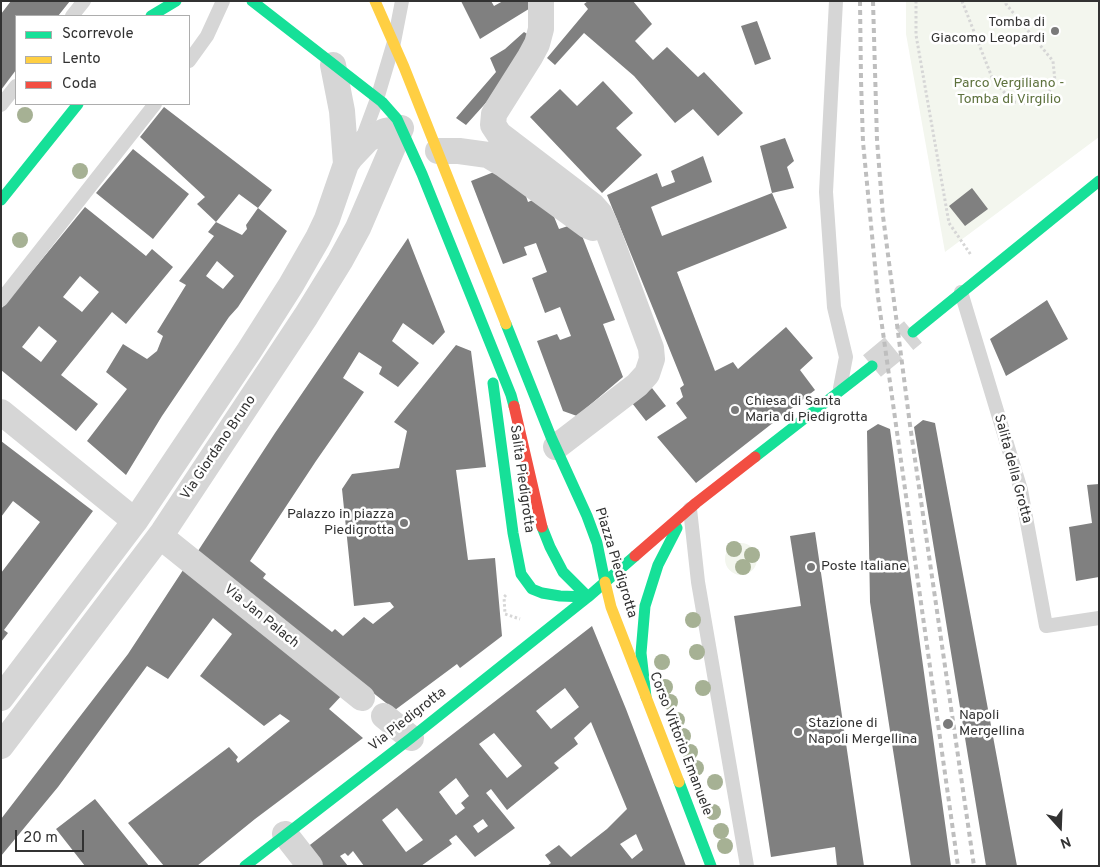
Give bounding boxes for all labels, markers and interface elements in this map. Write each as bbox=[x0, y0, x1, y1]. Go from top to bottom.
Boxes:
legend bbox=[15, 15, 190, 105]
place label: Tomba di Giacomo Leopardi bbox=[931, 15, 1045, 48]
text: Scorrevole bbox=[62, 25, 134, 44]
marker: Tomba di Giacomo Leopardi bbox=[1049, 25, 1061, 37]
text: Lento bbox=[62, 50, 101, 69]
text: Coda bbox=[62, 75, 97, 94]
park label: Parco Vergiliano - Tomba di Virgilio bbox=[954, 76, 1064, 108]
street label: Via Giordano Bruno bbox=[178, 393, 260, 503]
place label: Chiesa di Santa Maria di Piedigrotta bbox=[745, 394, 868, 427]
marker: Chiesa di Santa Maria di Piedigrotta bbox=[729, 404, 741, 416]
street label: Salita della Grotta bbox=[989, 413, 1035, 525]
street label: Salita Piedigrotta bbox=[505, 424, 537, 534]
street label: Piazza Piedigrotta bbox=[590, 506, 640, 620]
place label: Palazzo in piazza Piedigrotta bbox=[287, 507, 394, 540]
marker: Palazzo in piazza Piedigrotta bbox=[398, 517, 410, 529]
place label: Poste Italiane bbox=[821, 559, 907, 575]
marker: Poste Italiane bbox=[805, 561, 817, 573]
street label: Via Jan Palach bbox=[220, 582, 302, 652]
street label: Corso Vittorio Emanuele bbox=[645, 670, 715, 818]
street label: Via Piedigrotta bbox=[366, 685, 450, 755]
place label: Napoli Mergellina bbox=[959, 708, 1025, 740]
place label: Stazione di Napoli Mergellina bbox=[808, 716, 917, 749]
marker: Napoli Mergellina bbox=[941, 717, 955, 731]
marker: Stazione di Napoli Mergellina bbox=[792, 726, 804, 738]
north arrow bbox=[1035, 802, 1085, 852]
scale bar bbox=[18, 820, 86, 852]
text: 20 m bbox=[23, 829, 58, 848]
text: N bbox=[1058, 832, 1073, 851]

